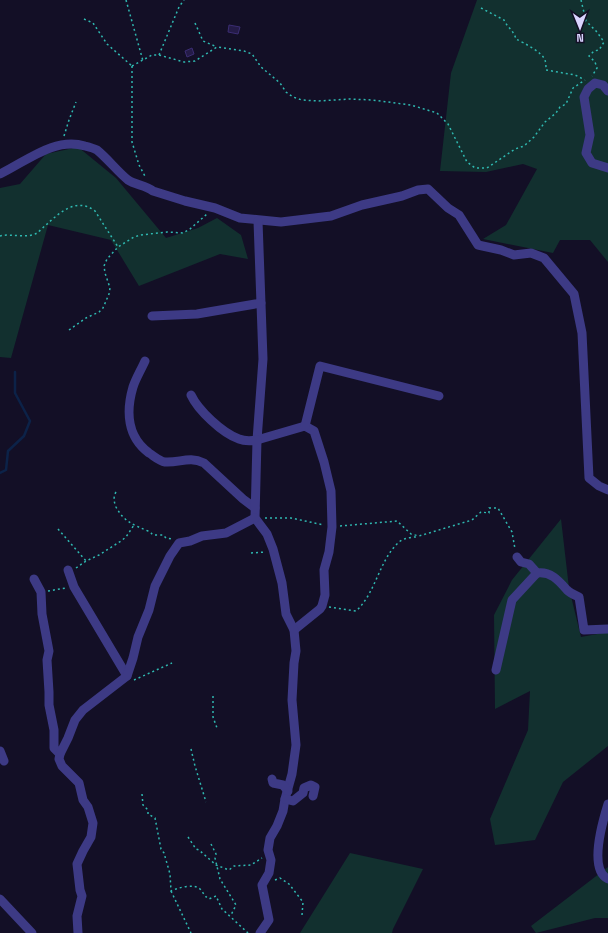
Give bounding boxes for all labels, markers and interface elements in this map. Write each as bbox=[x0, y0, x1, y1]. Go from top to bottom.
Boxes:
north arrow bbox=[560, 8, 600, 48]
text: N bbox=[576, 31, 584, 45]

